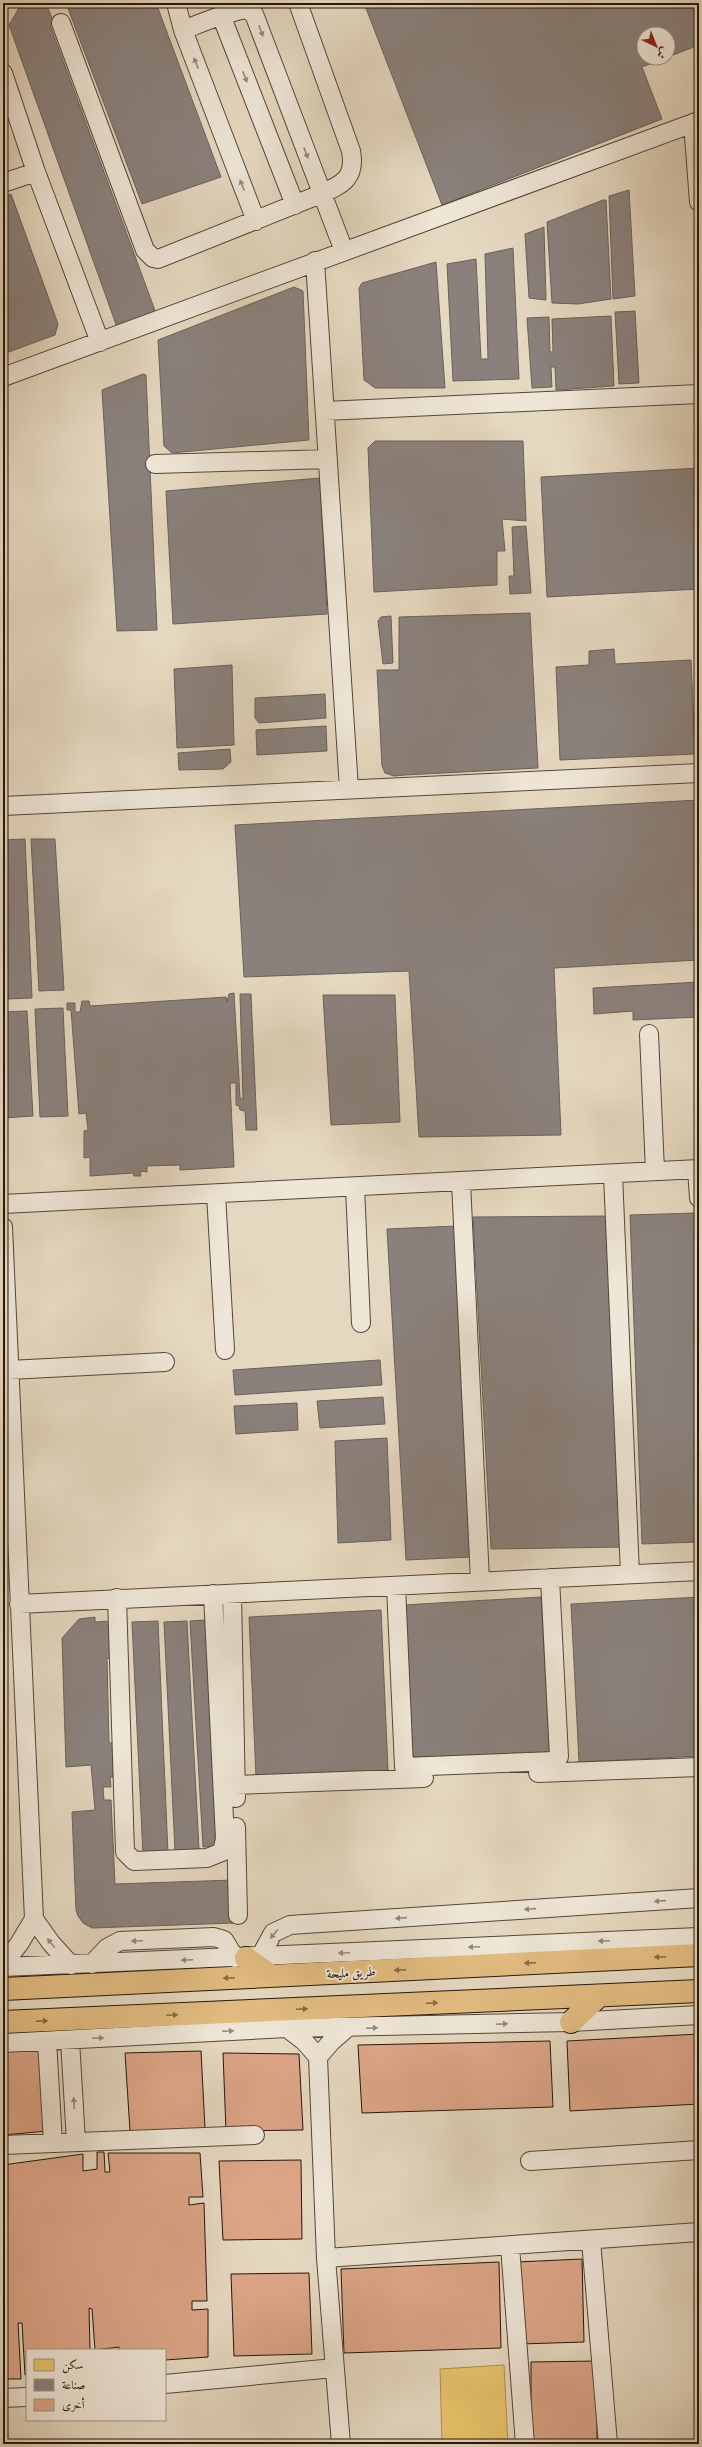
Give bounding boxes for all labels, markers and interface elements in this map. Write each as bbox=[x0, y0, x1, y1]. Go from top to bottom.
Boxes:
one-way arrow bbox=[258, 26, 264, 38]
north arrow bbox=[636, 26, 676, 66]
text: ش bbox=[654, 44, 671, 61]
one-way arrow bbox=[192, 57, 198, 69]
one-way arrow bbox=[242, 72, 248, 83]
one-way arrow bbox=[304, 148, 310, 160]
one-way arrow bbox=[238, 178, 244, 190]
one-way arrow bbox=[654, 1897, 666, 1904]
one-way arrow bbox=[524, 1906, 536, 1913]
one-way arrow bbox=[395, 1914, 407, 1921]
one-way arrow bbox=[270, 1929, 279, 1939]
one-way arrow bbox=[131, 1937, 143, 1944]
one-way arrow bbox=[47, 1938, 56, 1949]
one-way arrow bbox=[598, 1938, 610, 1945]
one-way arrow bbox=[468, 1944, 480, 1951]
one-way arrow bbox=[338, 1950, 350, 1957]
one-way arrow bbox=[653, 1954, 666, 1960]
one-way arrow bbox=[180, 1957, 193, 1963]
one-way arrow bbox=[524, 1960, 536, 1967]
street label: طريق مليحة bbox=[326, 1964, 376, 1982]
one-way arrow bbox=[394, 1966, 406, 1973]
one-way arrow bbox=[222, 1975, 235, 1981]
one-way arrow bbox=[426, 2000, 438, 2007]
one-way arrow bbox=[296, 2006, 309, 2012]
one-way arrow bbox=[166, 2011, 178, 2018]
one-way arrow bbox=[36, 2017, 48, 2024]
one-way arrow bbox=[496, 2021, 509, 2027]
one-way arrow bbox=[366, 2025, 379, 2031]
one-way arrow bbox=[222, 2028, 234, 2035]
one-way arrow bbox=[92, 2035, 104, 2042]
one-way arrow bbox=[71, 2096, 77, 2109]
legend bbox=[26, 2349, 166, 2421]
text: سكن bbox=[62, 2358, 83, 2374]
text: صناعة bbox=[62, 2378, 85, 2393]
text: أخرى bbox=[62, 2397, 85, 2413]

